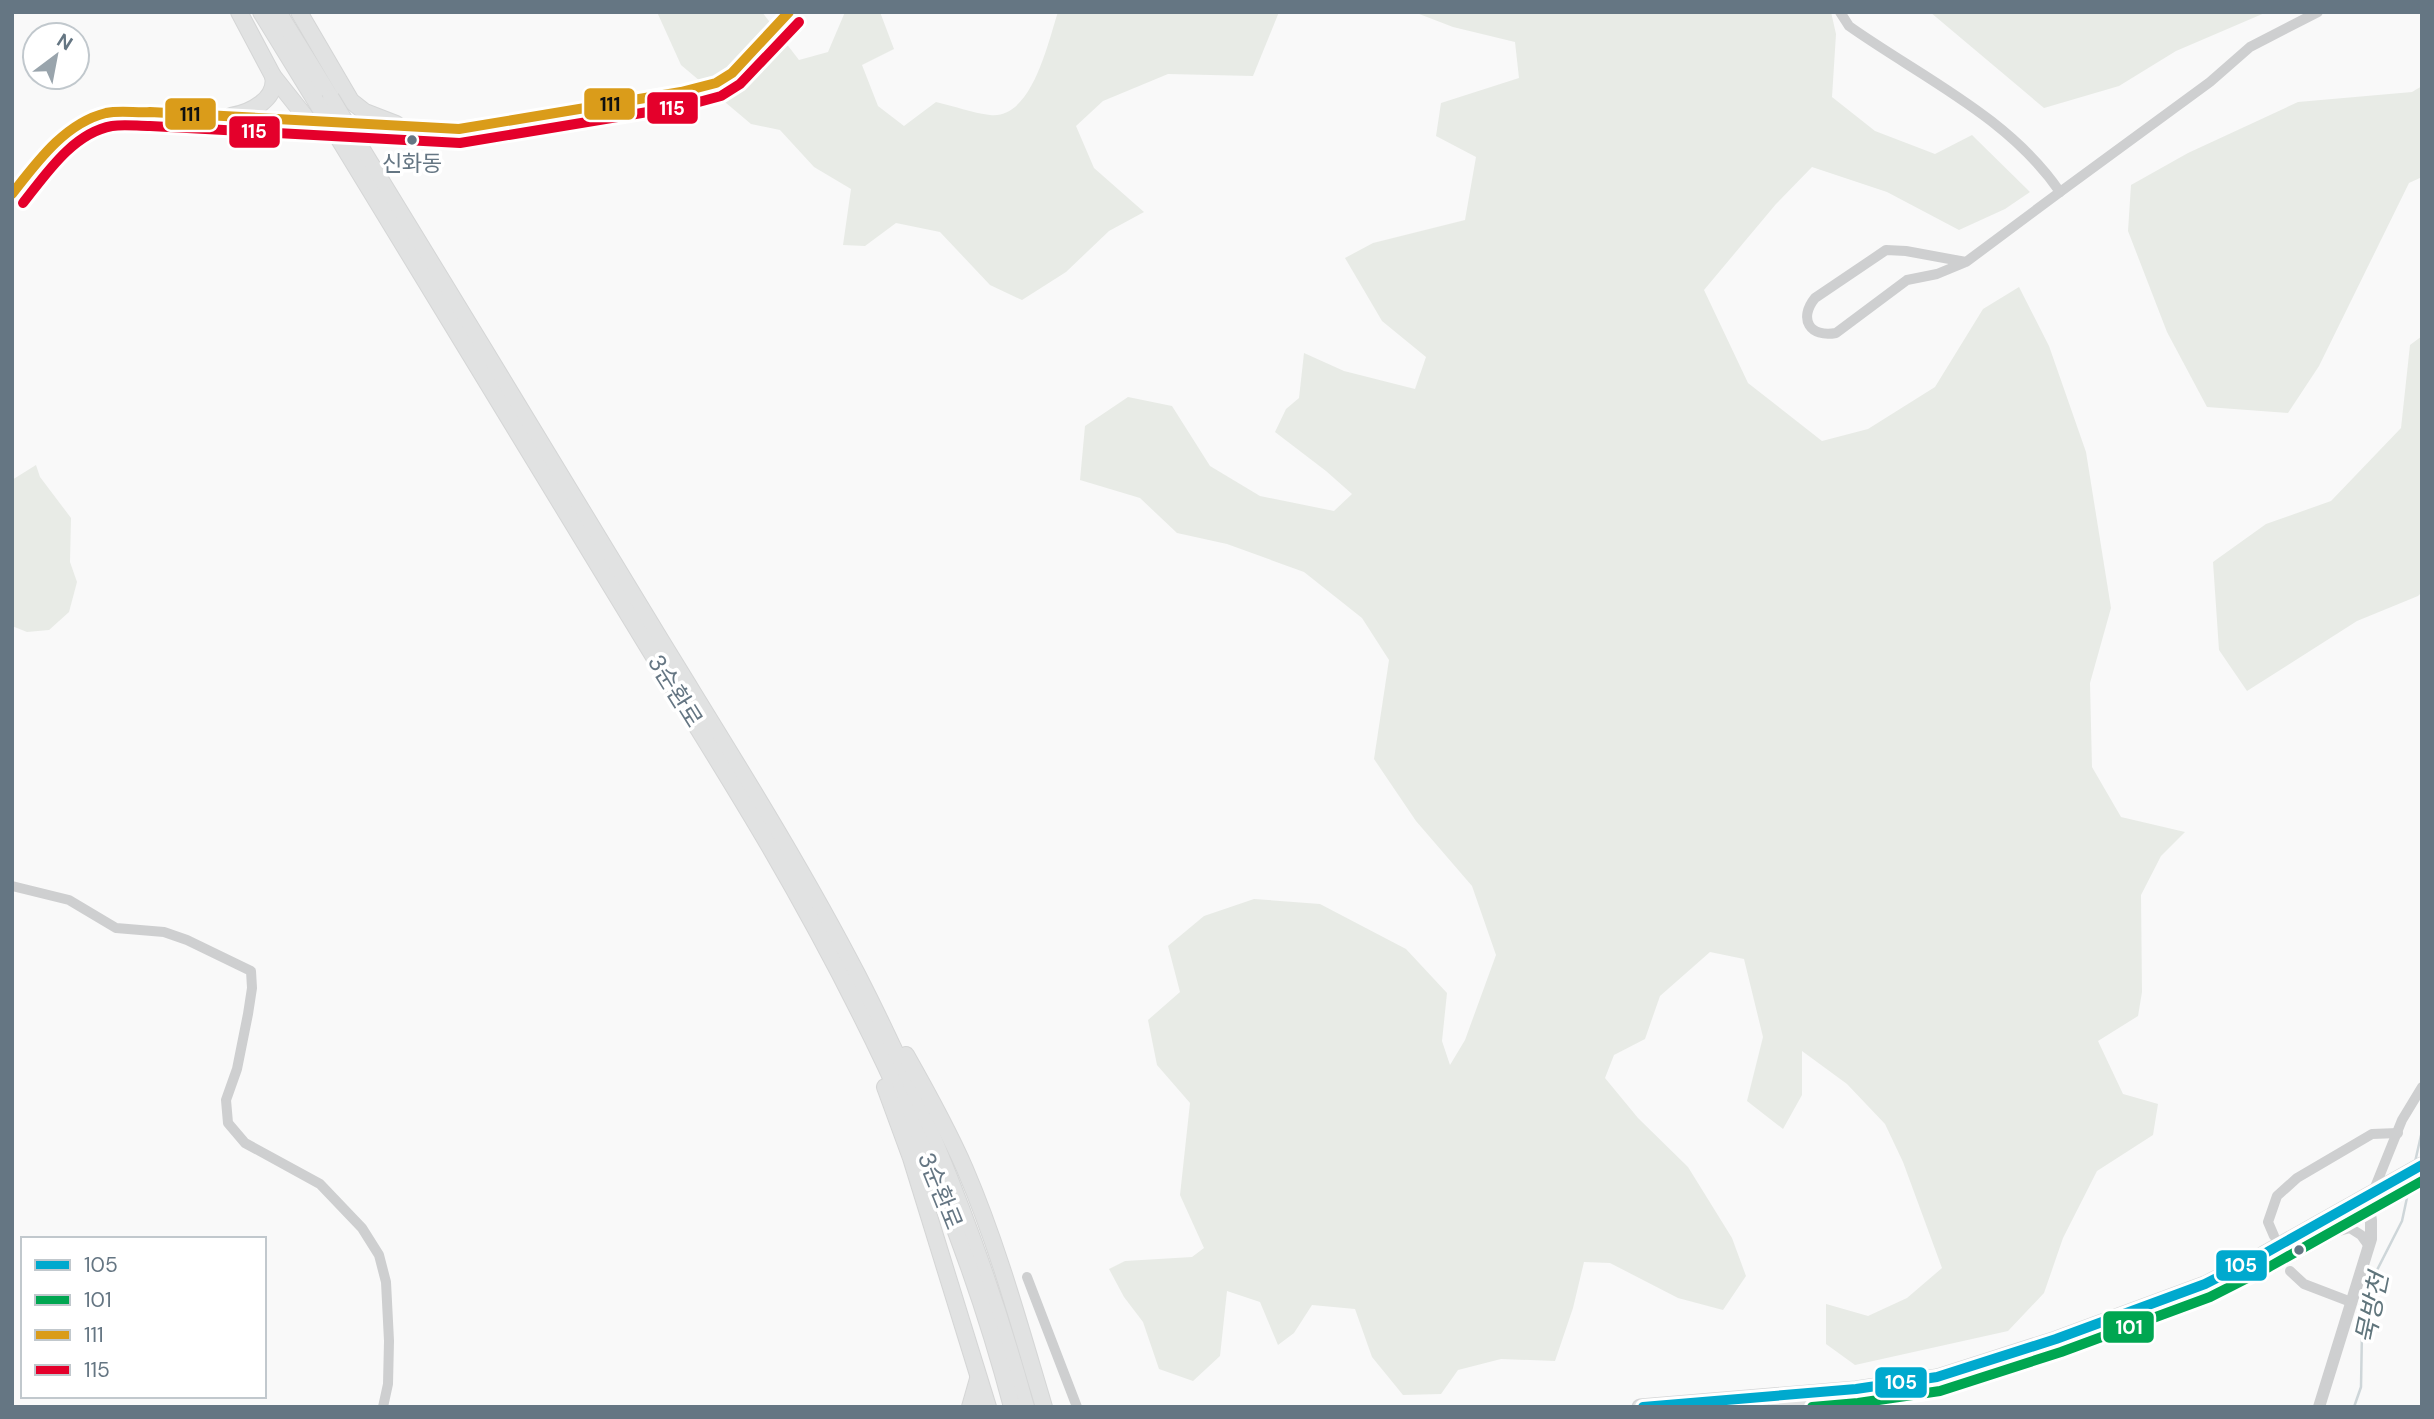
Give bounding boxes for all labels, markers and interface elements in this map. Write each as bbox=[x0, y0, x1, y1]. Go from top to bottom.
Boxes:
north arrow bbox=[21, 21, 91, 91]
text: N bbox=[52, 28, 77, 56]
line badge: 111 bbox=[583, 87, 636, 121]
line badge: 115 bbox=[646, 91, 699, 125]
text: 111 bbox=[600, 92, 620, 117]
text: 115 bbox=[659, 96, 685, 121]
line badge: 111 bbox=[164, 97, 217, 131]
text: 111 bbox=[180, 102, 200, 127]
line badge: 115 bbox=[228, 115, 281, 149]
text: 115 bbox=[241, 119, 267, 144]
marker: 신화동 bbox=[405, 133, 419, 147]
place label: 신화동 bbox=[382, 149, 442, 178]
street label: 3순환로 bbox=[641, 648, 710, 733]
street label: 3순환로 bbox=[911, 1148, 970, 1234]
legend bbox=[21, 1237, 266, 1398]
unlabelled marker bbox=[2292, 1243, 2306, 1257]
line badge: 105 bbox=[2215, 1249, 2268, 1282]
text: 105 bbox=[84, 1251, 118, 1279]
text: 105 bbox=[2225, 1253, 2257, 1278]
water label: 묵방천 bbox=[2348, 1266, 2397, 1347]
text: 101 bbox=[84, 1286, 111, 1314]
line badge: 101 bbox=[2102, 1310, 2155, 1344]
text: 101 bbox=[2115, 1315, 2143, 1340]
text: 111 bbox=[84, 1321, 104, 1349]
text: 115 bbox=[84, 1356, 110, 1384]
line badge: 105 bbox=[1874, 1366, 1928, 1399]
text: 105 bbox=[1885, 1370, 1917, 1395]

